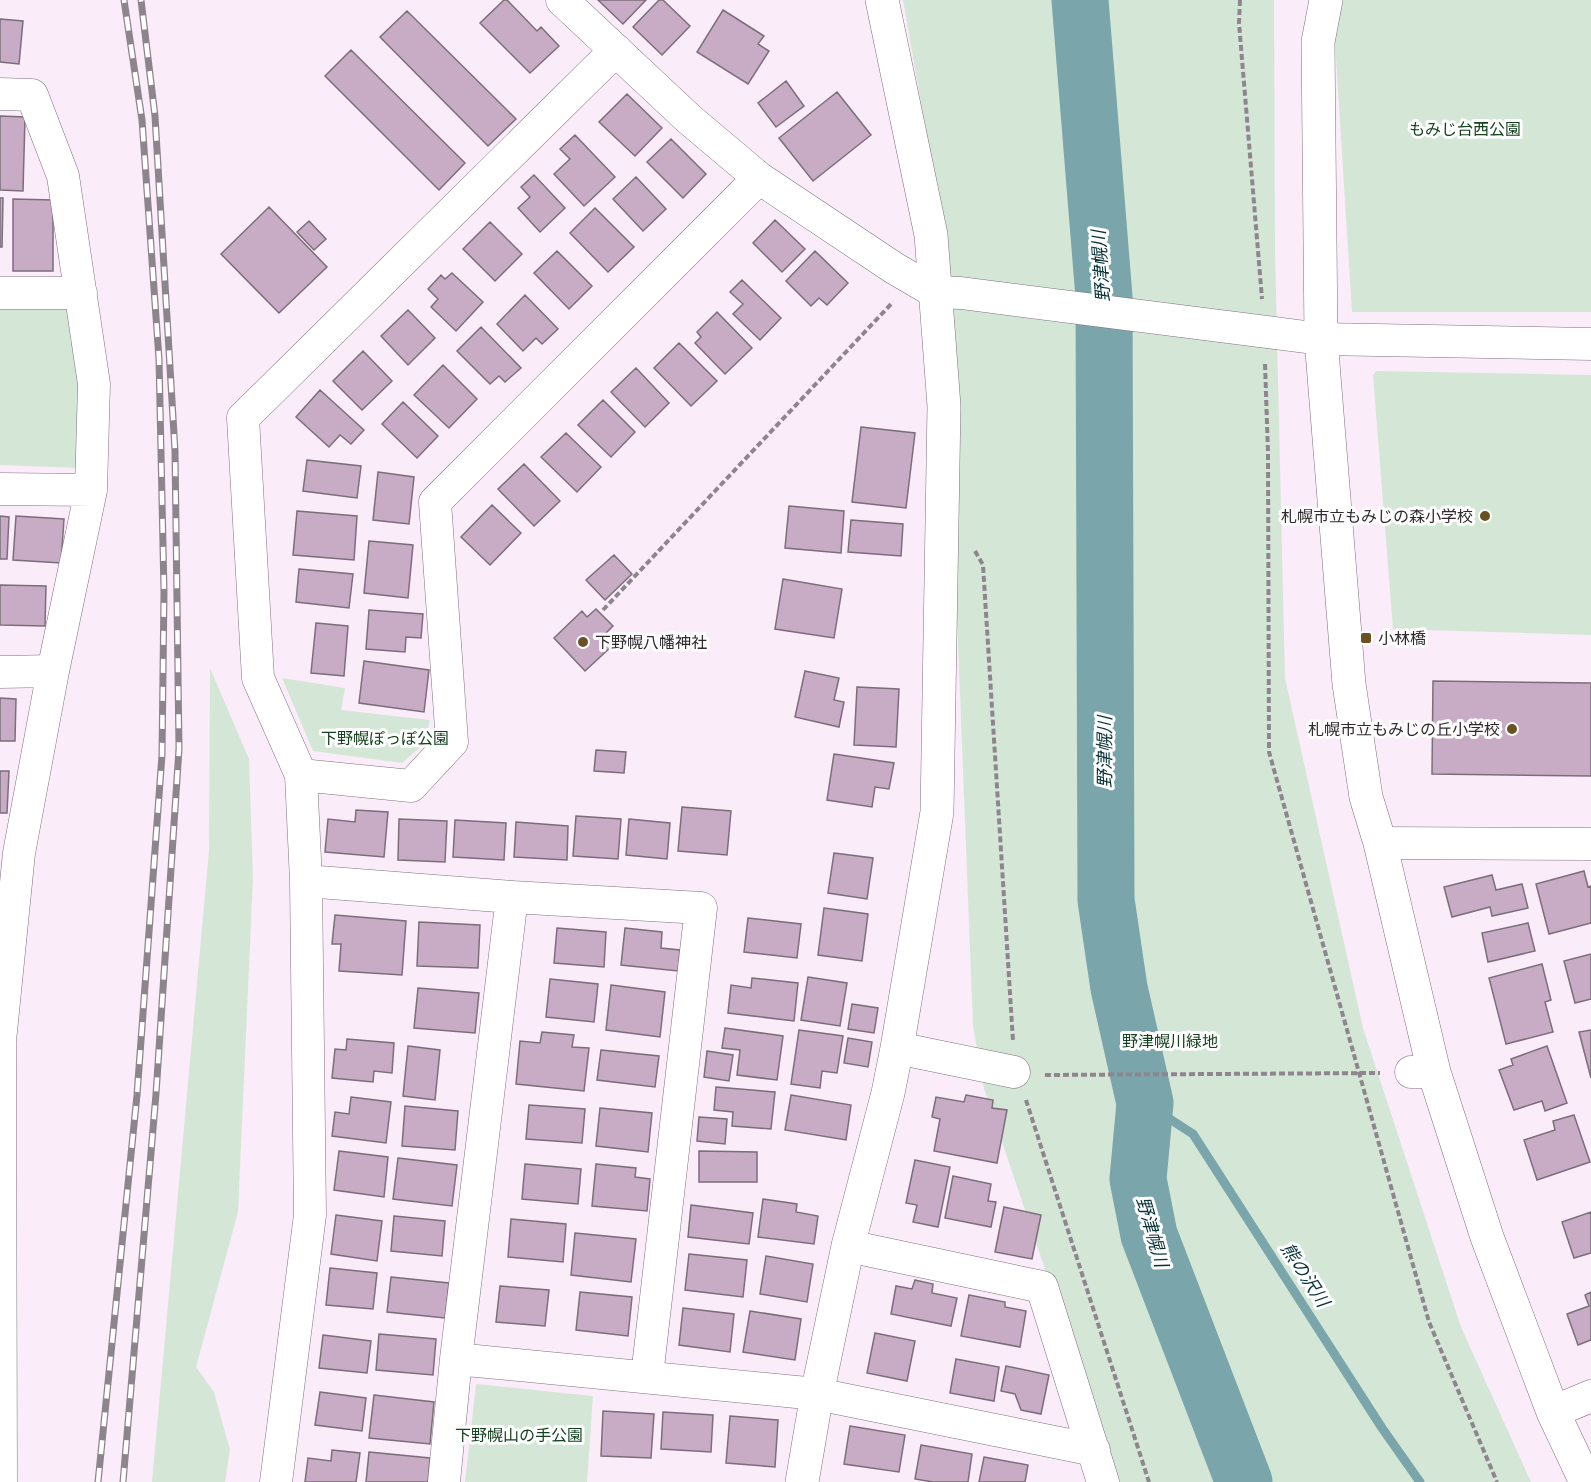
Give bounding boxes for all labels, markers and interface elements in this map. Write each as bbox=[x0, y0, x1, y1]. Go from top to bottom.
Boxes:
park label: もみじ台西公園 bbox=[1409, 119, 1521, 139]
water label: 野津幌川 bbox=[1086, 227, 1114, 303]
place label: 札幌市立もみじの森小学校 bbox=[1281, 506, 1473, 526]
marker: 札幌市立もみじの森小学校 bbox=[1478, 509, 1492, 523]
place label: 小林橋 bbox=[1378, 628, 1426, 648]
marker: 小林橋 bbox=[1359, 631, 1373, 645]
place label: 下野幌八幡神社 bbox=[595, 632, 707, 652]
marker: 下野幌八幡神社 bbox=[576, 635, 590, 649]
water label: 野津幌川 bbox=[1093, 714, 1116, 788]
place label: 札幌市立もみじの丘小学校 bbox=[1308, 719, 1500, 739]
marker: 札幌市立もみじの丘小学校 bbox=[1505, 722, 1519, 736]
park label: 下野幌ぽっぽ公園 bbox=[321, 728, 449, 748]
park label: 野津幌川緑地 bbox=[1122, 1031, 1218, 1051]
water label: 野津幌川 bbox=[1132, 1194, 1174, 1272]
water label: 熊の沢川 bbox=[1276, 1238, 1336, 1313]
park label: 下野幌山の手公園 bbox=[455, 1425, 583, 1445]

